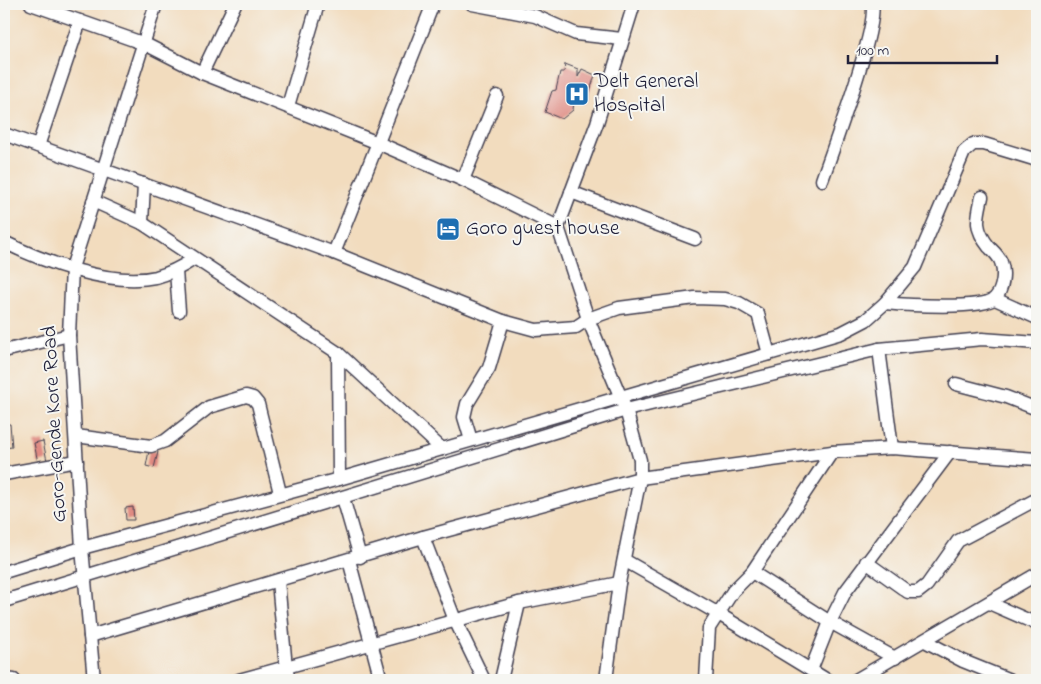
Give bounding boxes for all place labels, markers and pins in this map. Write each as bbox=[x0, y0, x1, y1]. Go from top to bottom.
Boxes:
place label: Delt General Hospital bbox=[593, 67, 698, 121]
hospital icon: Delt General Hospital bbox=[564, 81, 590, 107]
place label: Goro guest house bbox=[466, 214, 620, 246]
hotel icon: Goro guest house bbox=[435, 216, 461, 242]

